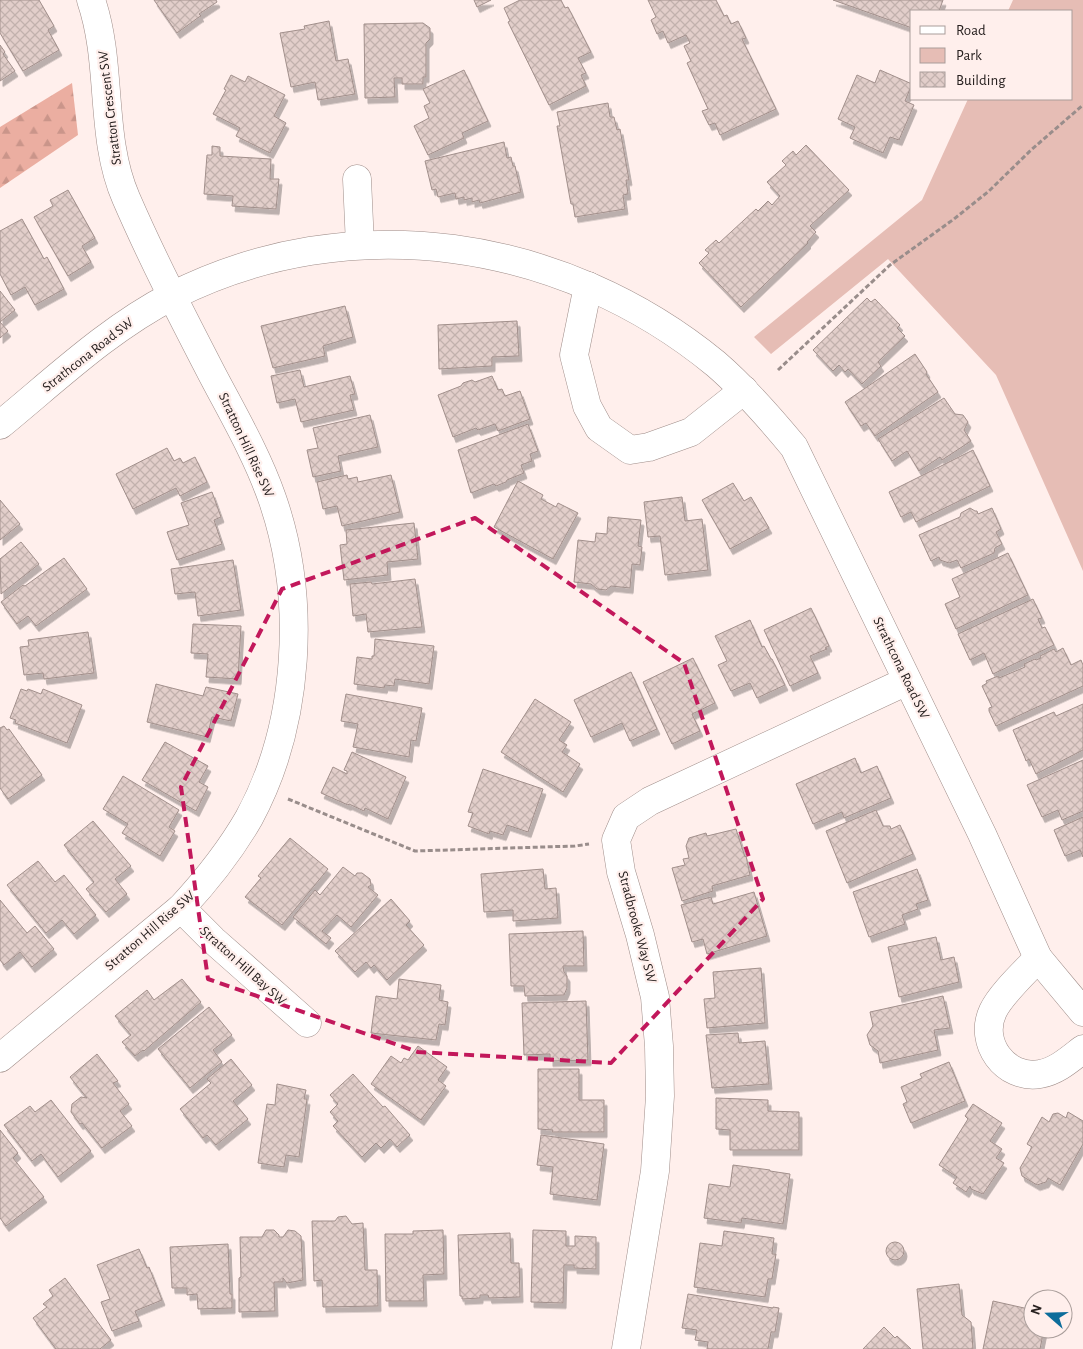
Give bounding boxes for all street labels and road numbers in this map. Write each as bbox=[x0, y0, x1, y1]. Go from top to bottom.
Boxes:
street label: Stratton Crescent SW bbox=[96, 50, 124, 166]
street label: Strathcona Road SW bbox=[40, 315, 136, 395]
street label: Stratton Hill Rise SW bbox=[216, 391, 276, 500]
street label: Strathcona Road SW bbox=[870, 615, 932, 721]
street label: Stradbrooke Way SW bbox=[615, 870, 659, 985]
street label: Stratton Hill Rise SW bbox=[103, 888, 198, 973]
street label: Stratton Hill Bay SW bbox=[197, 924, 289, 1008]

